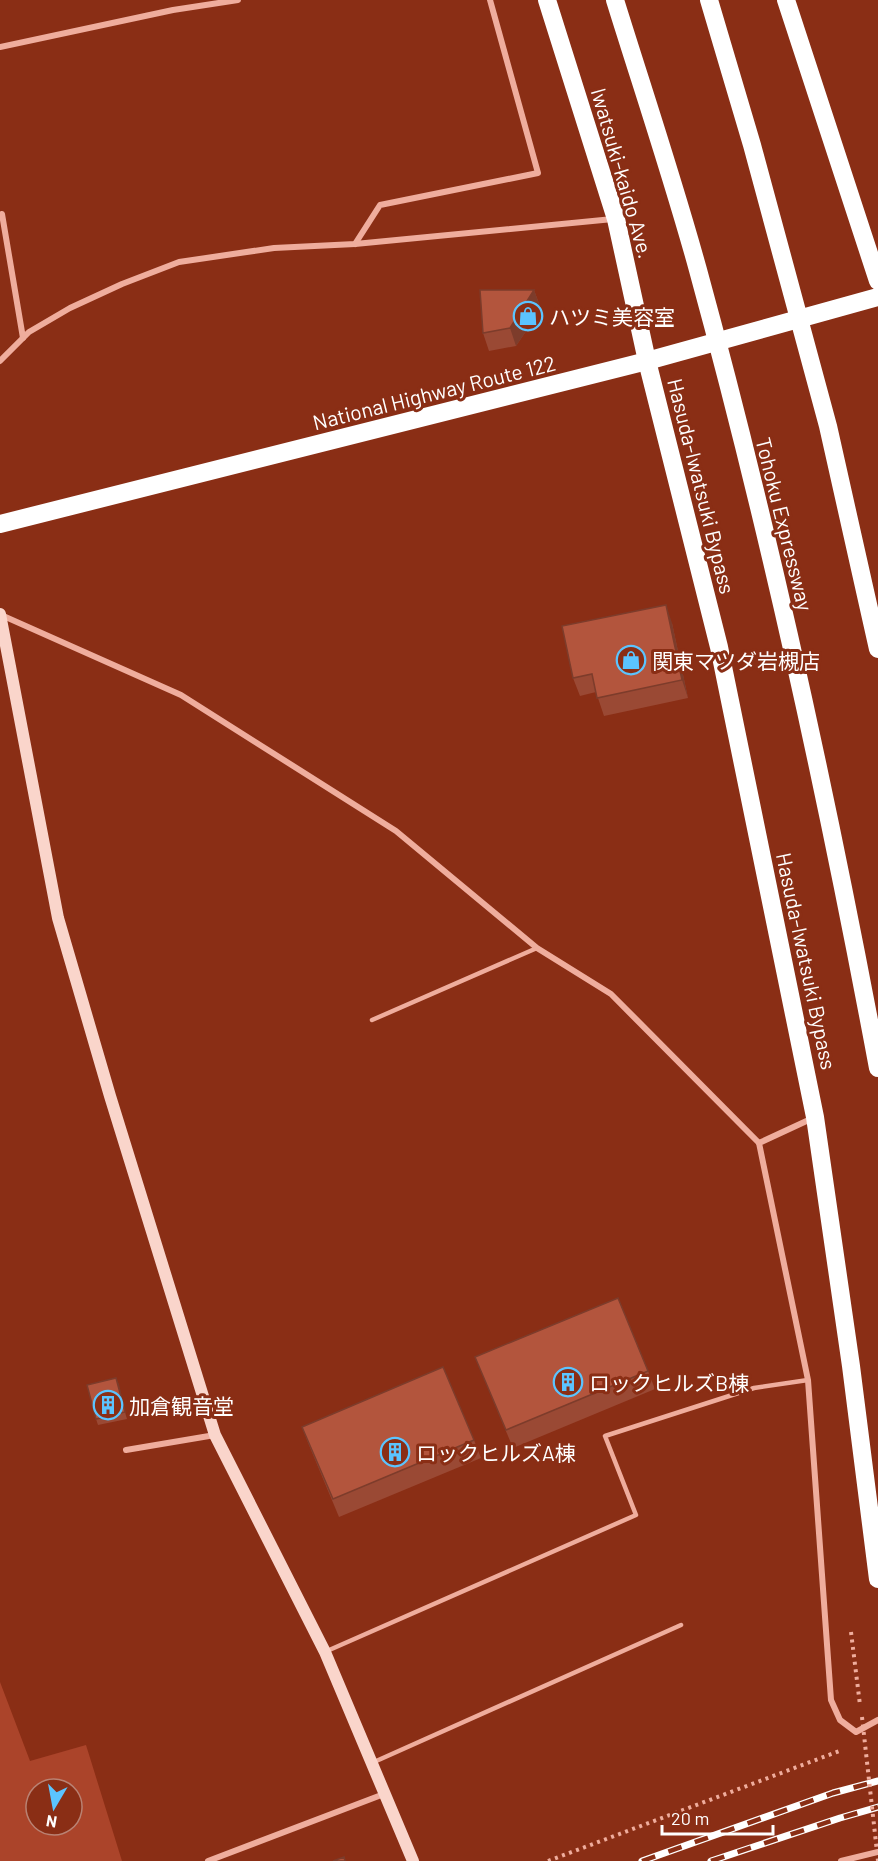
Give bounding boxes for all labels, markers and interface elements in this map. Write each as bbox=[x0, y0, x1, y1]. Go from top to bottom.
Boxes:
street label: Iwatsuki-kaido Ave. bbox=[587, 85, 659, 261]
shop icon: ハツミ美容室 bbox=[512, 300, 544, 332]
place label: ハツミ美容室 bbox=[549, 304, 675, 329]
street label: National Highway Route 122 bbox=[310, 350, 558, 434]
street label: Hasuda-Iwatsuki Bypass bbox=[663, 376, 741, 596]
street label: Tohoku Expressway bbox=[751, 435, 819, 614]
shop icon: 関東マツダ岩槻店 bbox=[615, 644, 647, 676]
place label: 関東マツダ岩槻店 bbox=[652, 648, 820, 673]
street label: Hasuda-Iwatsuki Bypass bbox=[772, 850, 842, 1072]
building icon: ロックヒルズB棟 bbox=[552, 1366, 584, 1398]
place label: ロックヒルズB棟 bbox=[589, 1370, 749, 1395]
building icon: 加倉観音堂 bbox=[92, 1389, 124, 1421]
place label: 加倉観音堂 bbox=[129, 1393, 234, 1418]
building icon: ロックヒルズA棟 bbox=[379, 1436, 411, 1468]
place label: ロックヒルズA棟 bbox=[416, 1440, 576, 1465]
north arrow bbox=[24, 1777, 84, 1837]
scale bar bbox=[662, 1798, 773, 1836]
text: 20 m bbox=[671, 1807, 709, 1829]
text: N bbox=[44, 1812, 58, 1833]

